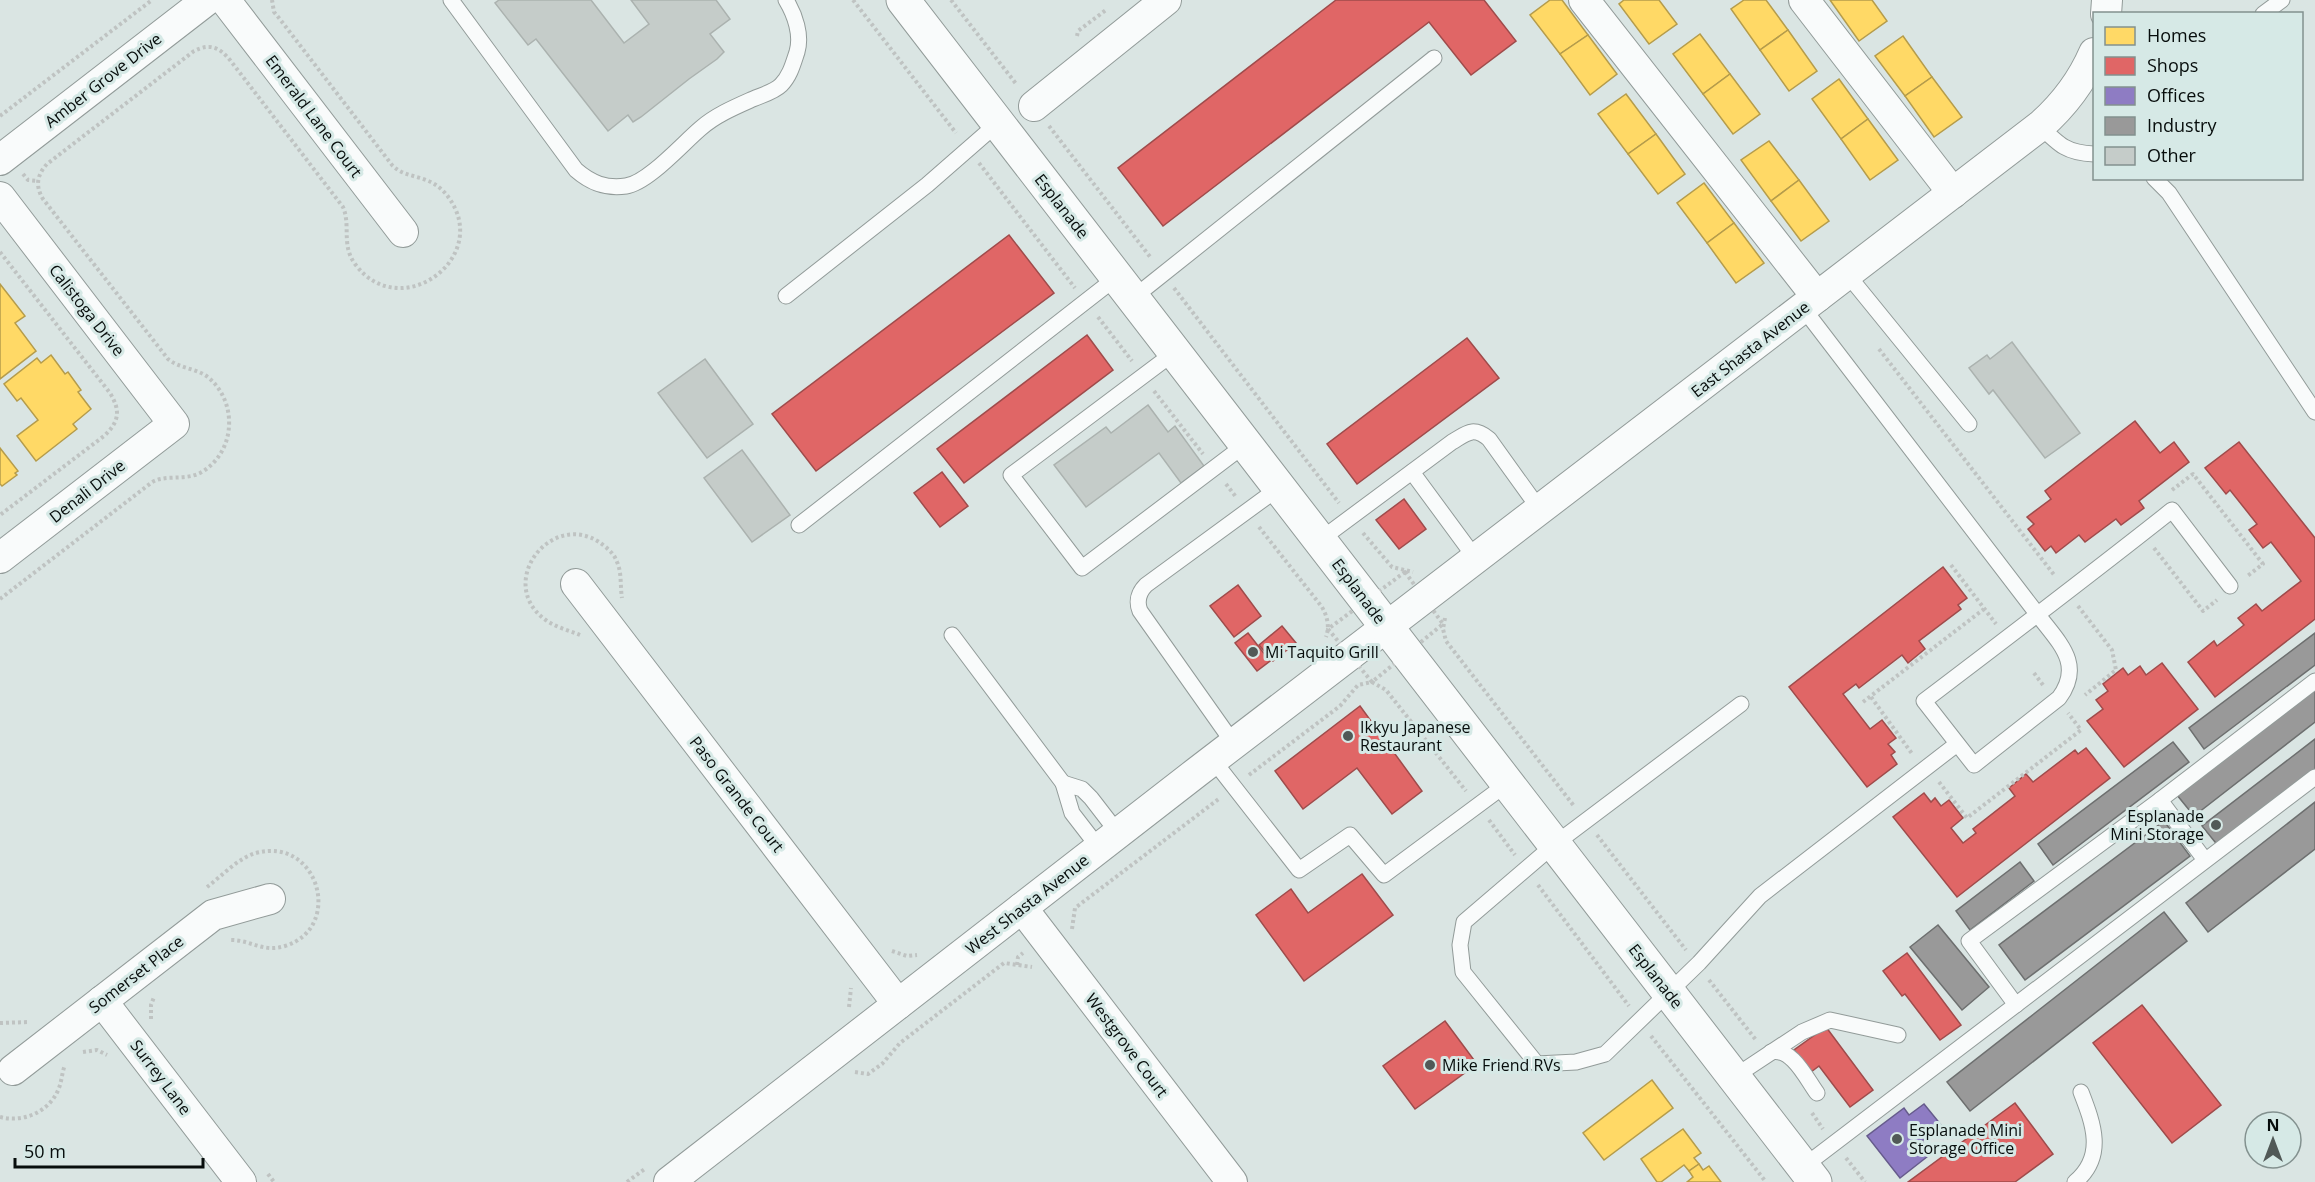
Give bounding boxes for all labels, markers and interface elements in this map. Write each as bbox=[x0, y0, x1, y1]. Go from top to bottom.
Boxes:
legend bbox=[2093, 12, 2303, 180]
text: Homes bbox=[2147, 23, 2206, 47]
street label: Amber Grove Drive bbox=[40, 27, 166, 133]
street label: Emerald Lane Court bbox=[261, 50, 368, 182]
text: Shops bbox=[2147, 53, 2198, 77]
text: Offices bbox=[2147, 83, 2205, 107]
text: Industry bbox=[2147, 113, 2217, 137]
text: Other bbox=[2147, 143, 2197, 167]
street label: Esplanade bbox=[1030, 169, 1094, 243]
street label: Calistoga Drive bbox=[44, 260, 130, 360]
street label: East Shasta Avenue bbox=[1686, 296, 1814, 402]
street label: Denali Drive bbox=[44, 454, 130, 528]
street label: Esplanade bbox=[1327, 554, 1391, 628]
place label: Mi Taquito Grill bbox=[1265, 641, 1379, 663]
marker: Mi Taquito Grill bbox=[1246, 645, 1260, 659]
place label: Ikkyu Japanese Restaurant bbox=[1360, 716, 1471, 756]
marker: Ikkyu Japanese Restaurant bbox=[1341, 729, 1355, 743]
street label: Paso Grande Court bbox=[685, 731, 789, 857]
place label: Esplanade Mini Storage bbox=[2110, 805, 2204, 845]
marker: Esplanade Mini Storage bbox=[2209, 818, 2223, 832]
street label: West Shasta Avenue bbox=[961, 849, 1093, 959]
street label: Somerset Place bbox=[84, 930, 188, 1018]
street label: Esplanade bbox=[1624, 939, 1688, 1013]
street label: Westgrove Court bbox=[1081, 989, 1174, 1102]
street label: Surrey Lane bbox=[125, 1035, 197, 1119]
place label: Mike Friend RVs bbox=[1442, 1054, 1561, 1076]
marker: Mike Friend RVs bbox=[1423, 1058, 1437, 1072]
north arrow bbox=[2243, 1110, 2303, 1170]
text: N bbox=[2266, 1114, 2280, 1136]
place label: Esplanade Mini Storage Office bbox=[1909, 1119, 2022, 1159]
scale bar bbox=[15, 1131, 202, 1169]
marker: Esplanade Mini Storage Office bbox=[1890, 1132, 1904, 1146]
text: 50 m bbox=[24, 1139, 66, 1163]

